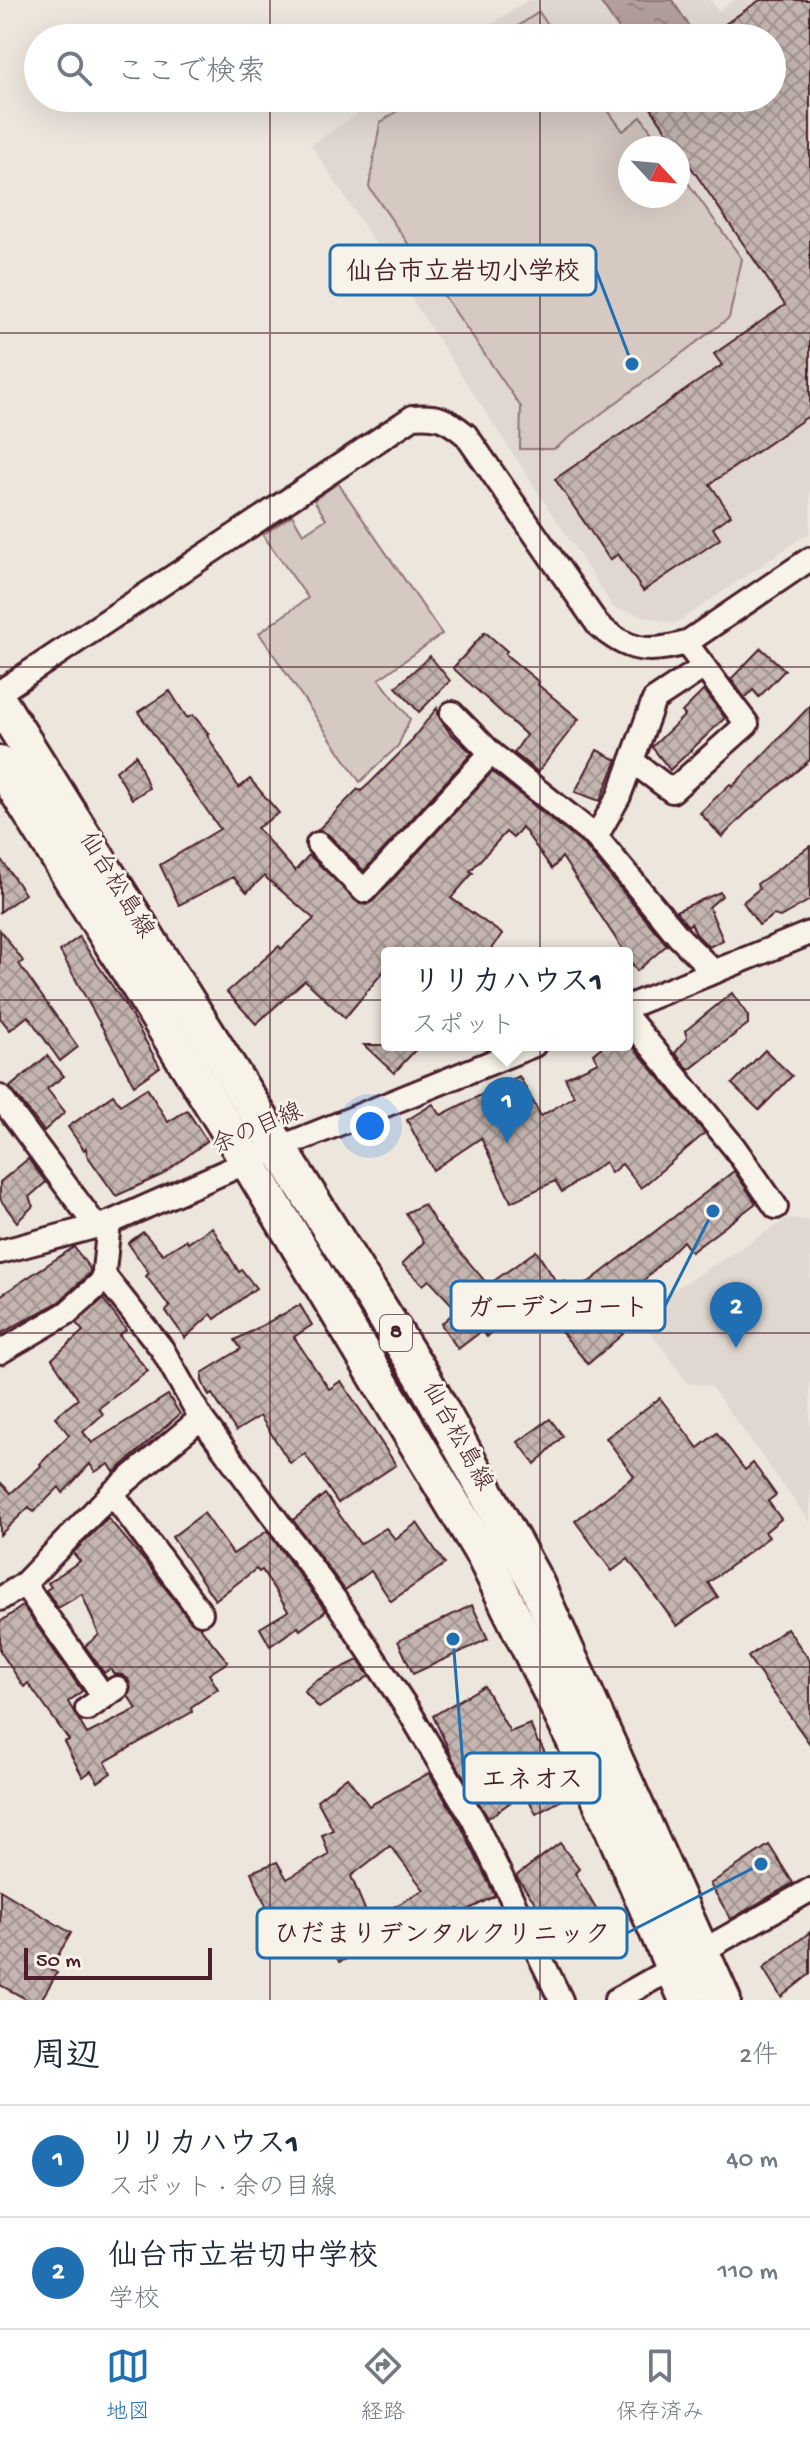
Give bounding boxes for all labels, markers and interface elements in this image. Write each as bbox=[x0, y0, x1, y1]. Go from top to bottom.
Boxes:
search box bbox=[24, 24, 786, 112]
icon: search bbox=[52, 46, 96, 90]
text: ここで検索 bbox=[116, 57, 266, 92]
north arrow bbox=[618, 136, 690, 208]
callout: 仙台市立岩切小学校 bbox=[330, 245, 596, 295]
text: 仙台市立岩切小学校 bbox=[346, 257, 580, 290]
street label: 仙台松島線 bbox=[71, 827, 160, 945]
popup bbox=[381, 947, 633, 1051]
text: リリカハウス1 bbox=[412, 967, 602, 1002]
text: スポット bbox=[412, 1012, 516, 1043]
pin: 1 bbox=[481, 1077, 533, 1143]
street label: 余の目線 bbox=[208, 1097, 308, 1162]
your location bbox=[350, 1106, 390, 1146]
callout: ガーデンコート bbox=[451, 1281, 665, 1331]
pin: 2 bbox=[710, 1282, 762, 1348]
text: ガーデンコート bbox=[467, 1294, 649, 1326]
road number: 8 bbox=[380, 1315, 412, 1351]
street label: 仙台松島線 bbox=[414, 1377, 499, 1497]
callout: エネオス bbox=[464, 1753, 600, 1803]
text: エネオス bbox=[481, 1767, 583, 1798]
callout: ひだまりデンタルクリニック bbox=[257, 1908, 627, 1958]
text: ひだまりデンタルクリニック bbox=[274, 1921, 610, 1953]
scale bar bbox=[24, 1944, 212, 1980]
text: 50 m bbox=[36, 1949, 81, 1975]
text: 周辺 bbox=[32, 2039, 100, 2079]
text: 2件 bbox=[739, 2042, 778, 2073]
text: リリカハウス1 bbox=[108, 2129, 298, 2164]
text: 1 bbox=[53, 2146, 63, 2177]
text: 40 m bbox=[726, 2146, 778, 2177]
text: スポット · 余の目線 bbox=[108, 2174, 336, 2205]
text: 仙台市立岩切中学校 bbox=[108, 2241, 378, 2276]
text: 2 bbox=[52, 2258, 64, 2289]
text: 110 m bbox=[718, 2258, 778, 2289]
text: 学校 bbox=[108, 2286, 160, 2317]
tab: 地図 bbox=[106, 2344, 150, 2427]
tab: 経路 bbox=[361, 2344, 405, 2427]
tab: 保存済み bbox=[616, 2344, 704, 2427]

